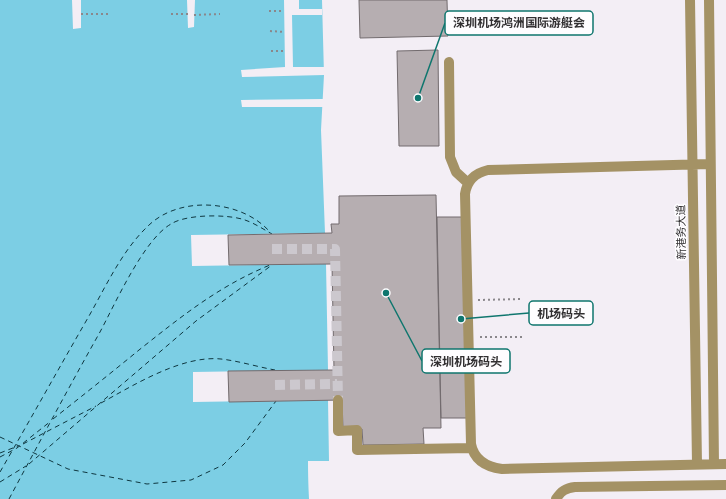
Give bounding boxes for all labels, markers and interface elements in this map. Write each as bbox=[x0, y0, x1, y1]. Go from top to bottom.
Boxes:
callout: 深圳机场鸿洲国际游艇会 bbox=[445, 11, 593, 35]
text: 深圳机场鸿洲国际游艇会 bbox=[453, 15, 585, 30]
street label: 新港务大道 bbox=[674, 204, 688, 260]
callout: 机场码头 bbox=[529, 301, 593, 325]
text: 机场码头 bbox=[537, 306, 585, 321]
callout: 深圳机场码头 bbox=[422, 349, 510, 373]
text: 深圳机场码头 bbox=[430, 354, 502, 369]

